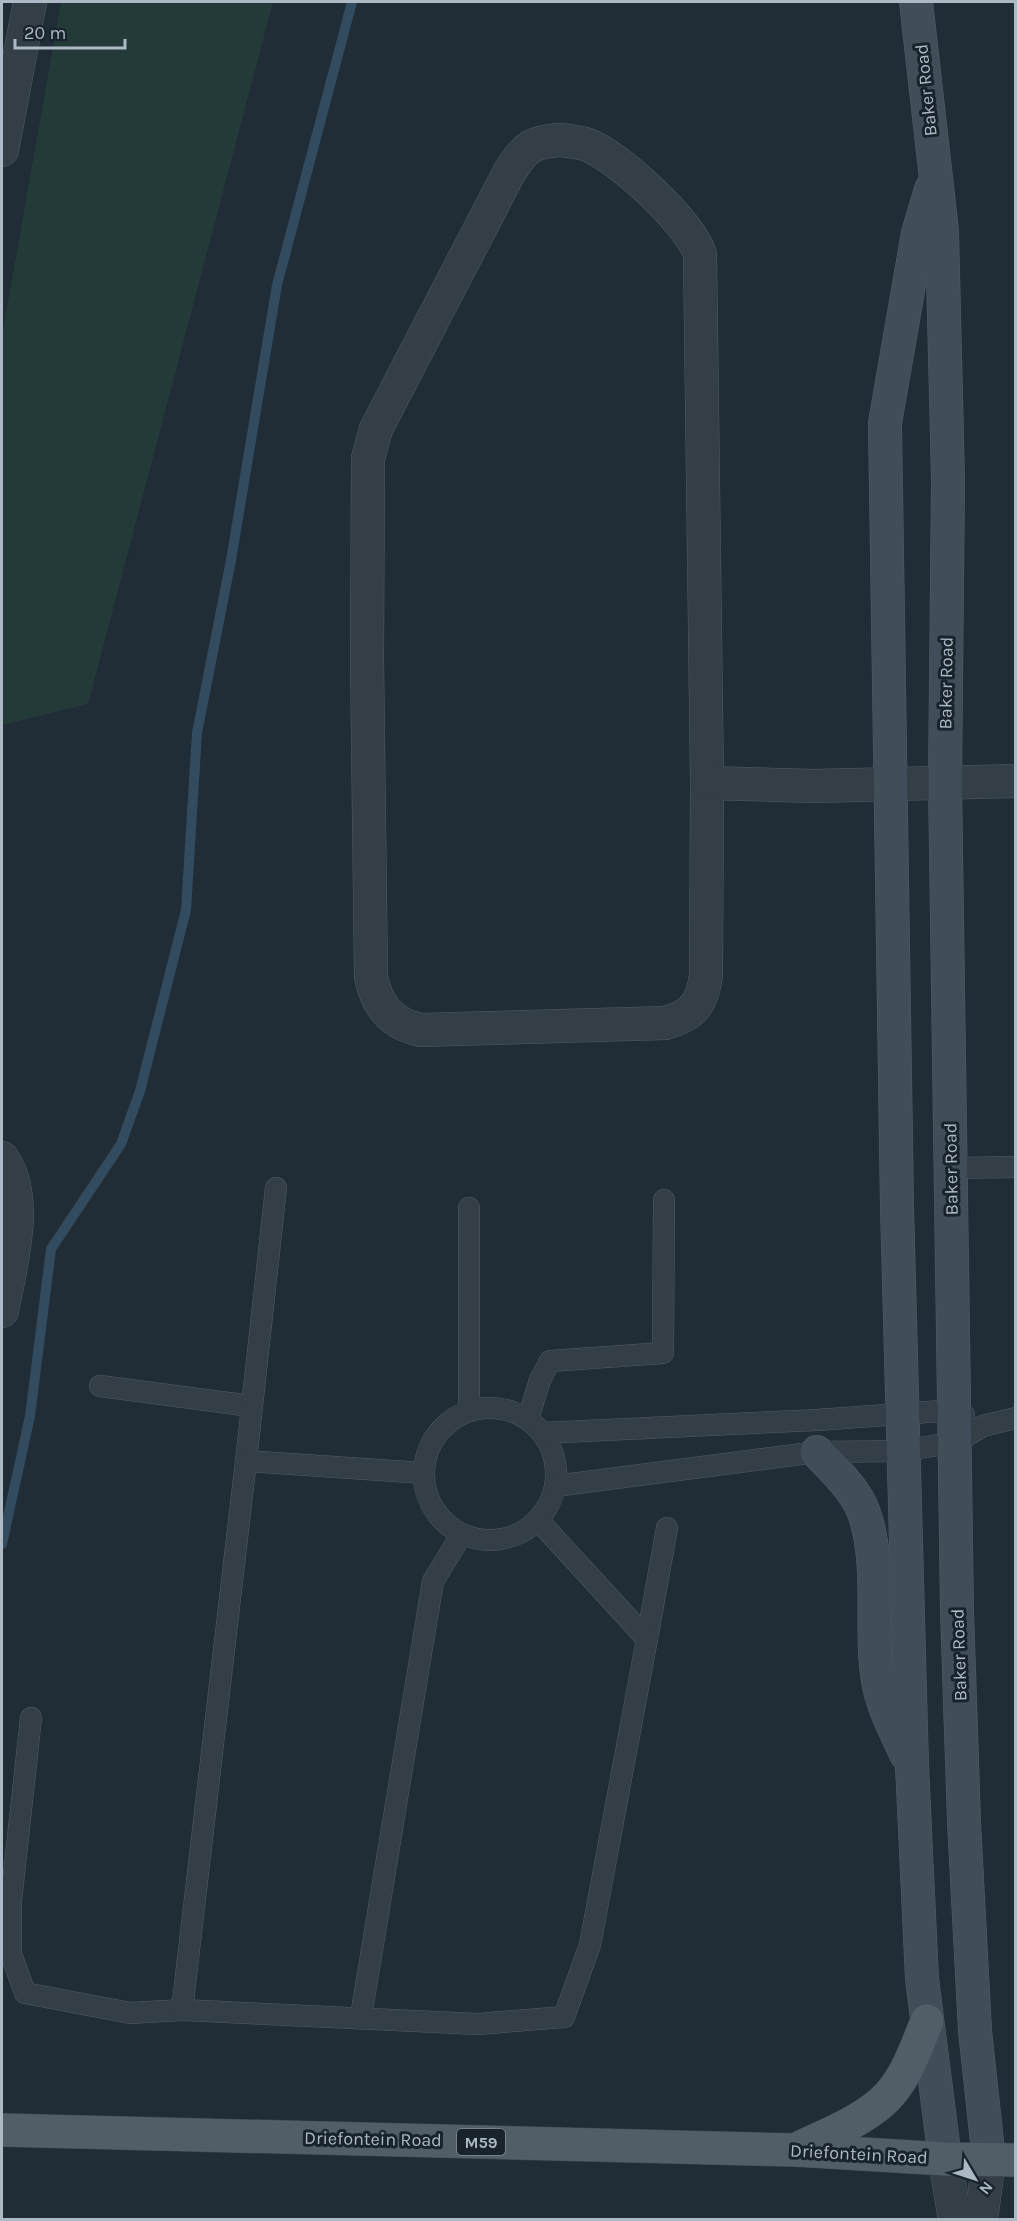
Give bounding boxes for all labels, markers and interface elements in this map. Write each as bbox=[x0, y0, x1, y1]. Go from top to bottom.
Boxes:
scale bar bbox=[15, 12, 124, 50]
text: 20 m bbox=[24, 22, 66, 44]
street label: Baker Road bbox=[910, 43, 942, 137]
street label: Baker Road bbox=[934, 636, 958, 730]
street label: Baker Road bbox=[939, 1122, 963, 1216]
street label: Baker Road bbox=[946, 1608, 972, 1702]
street label: Driefontein Road bbox=[304, 2127, 442, 2151]
road number: M59 bbox=[457, 2129, 505, 2155]
street label: Driefontein Road bbox=[790, 2139, 928, 2169]
north arrow bbox=[945, 2149, 1005, 2209]
text: N bbox=[975, 2178, 997, 2199]

